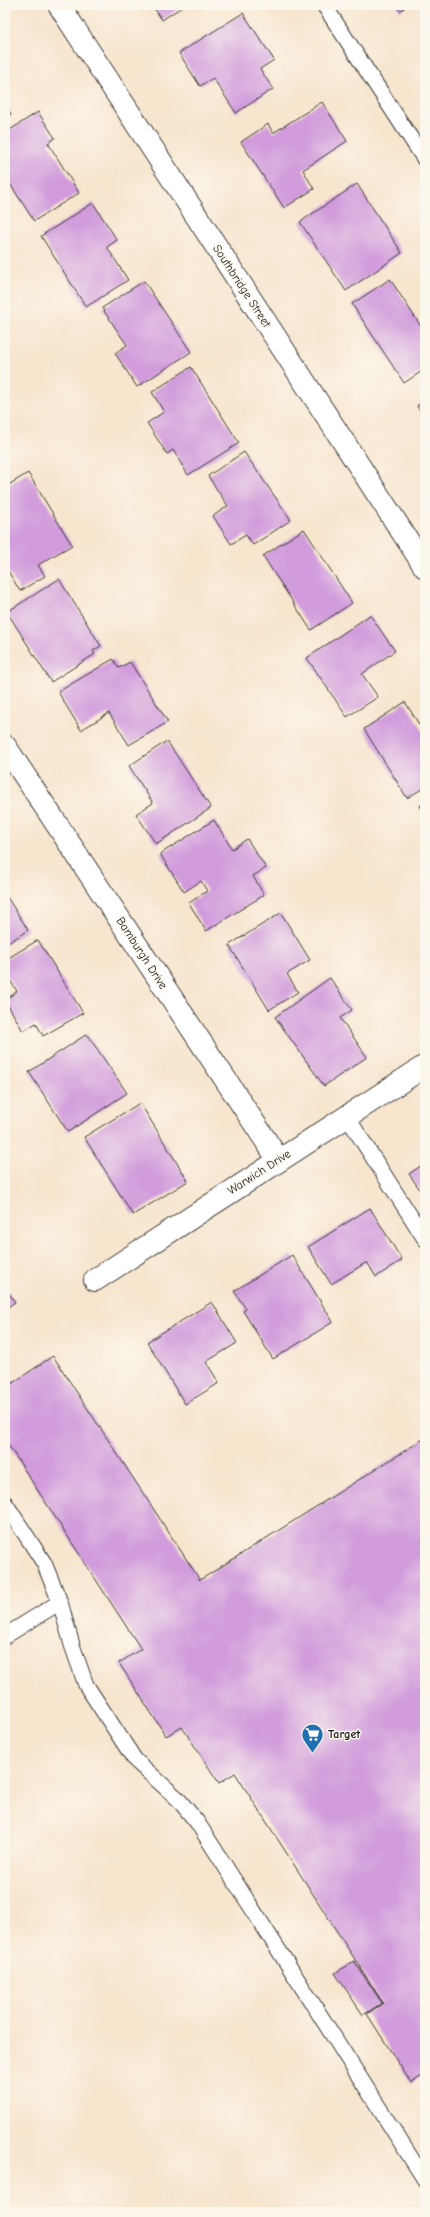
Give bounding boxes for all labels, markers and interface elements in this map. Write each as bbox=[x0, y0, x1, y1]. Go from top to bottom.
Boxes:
street label: Southbridge Street bbox=[210, 242, 274, 330]
street label: Bamburgh Drive bbox=[113, 914, 171, 992]
street label: Warwich Drive bbox=[225, 1146, 293, 1198]
supermarket icon: Target bbox=[300, 1721, 326, 1754]
place label: Target bbox=[328, 1727, 361, 1741]

